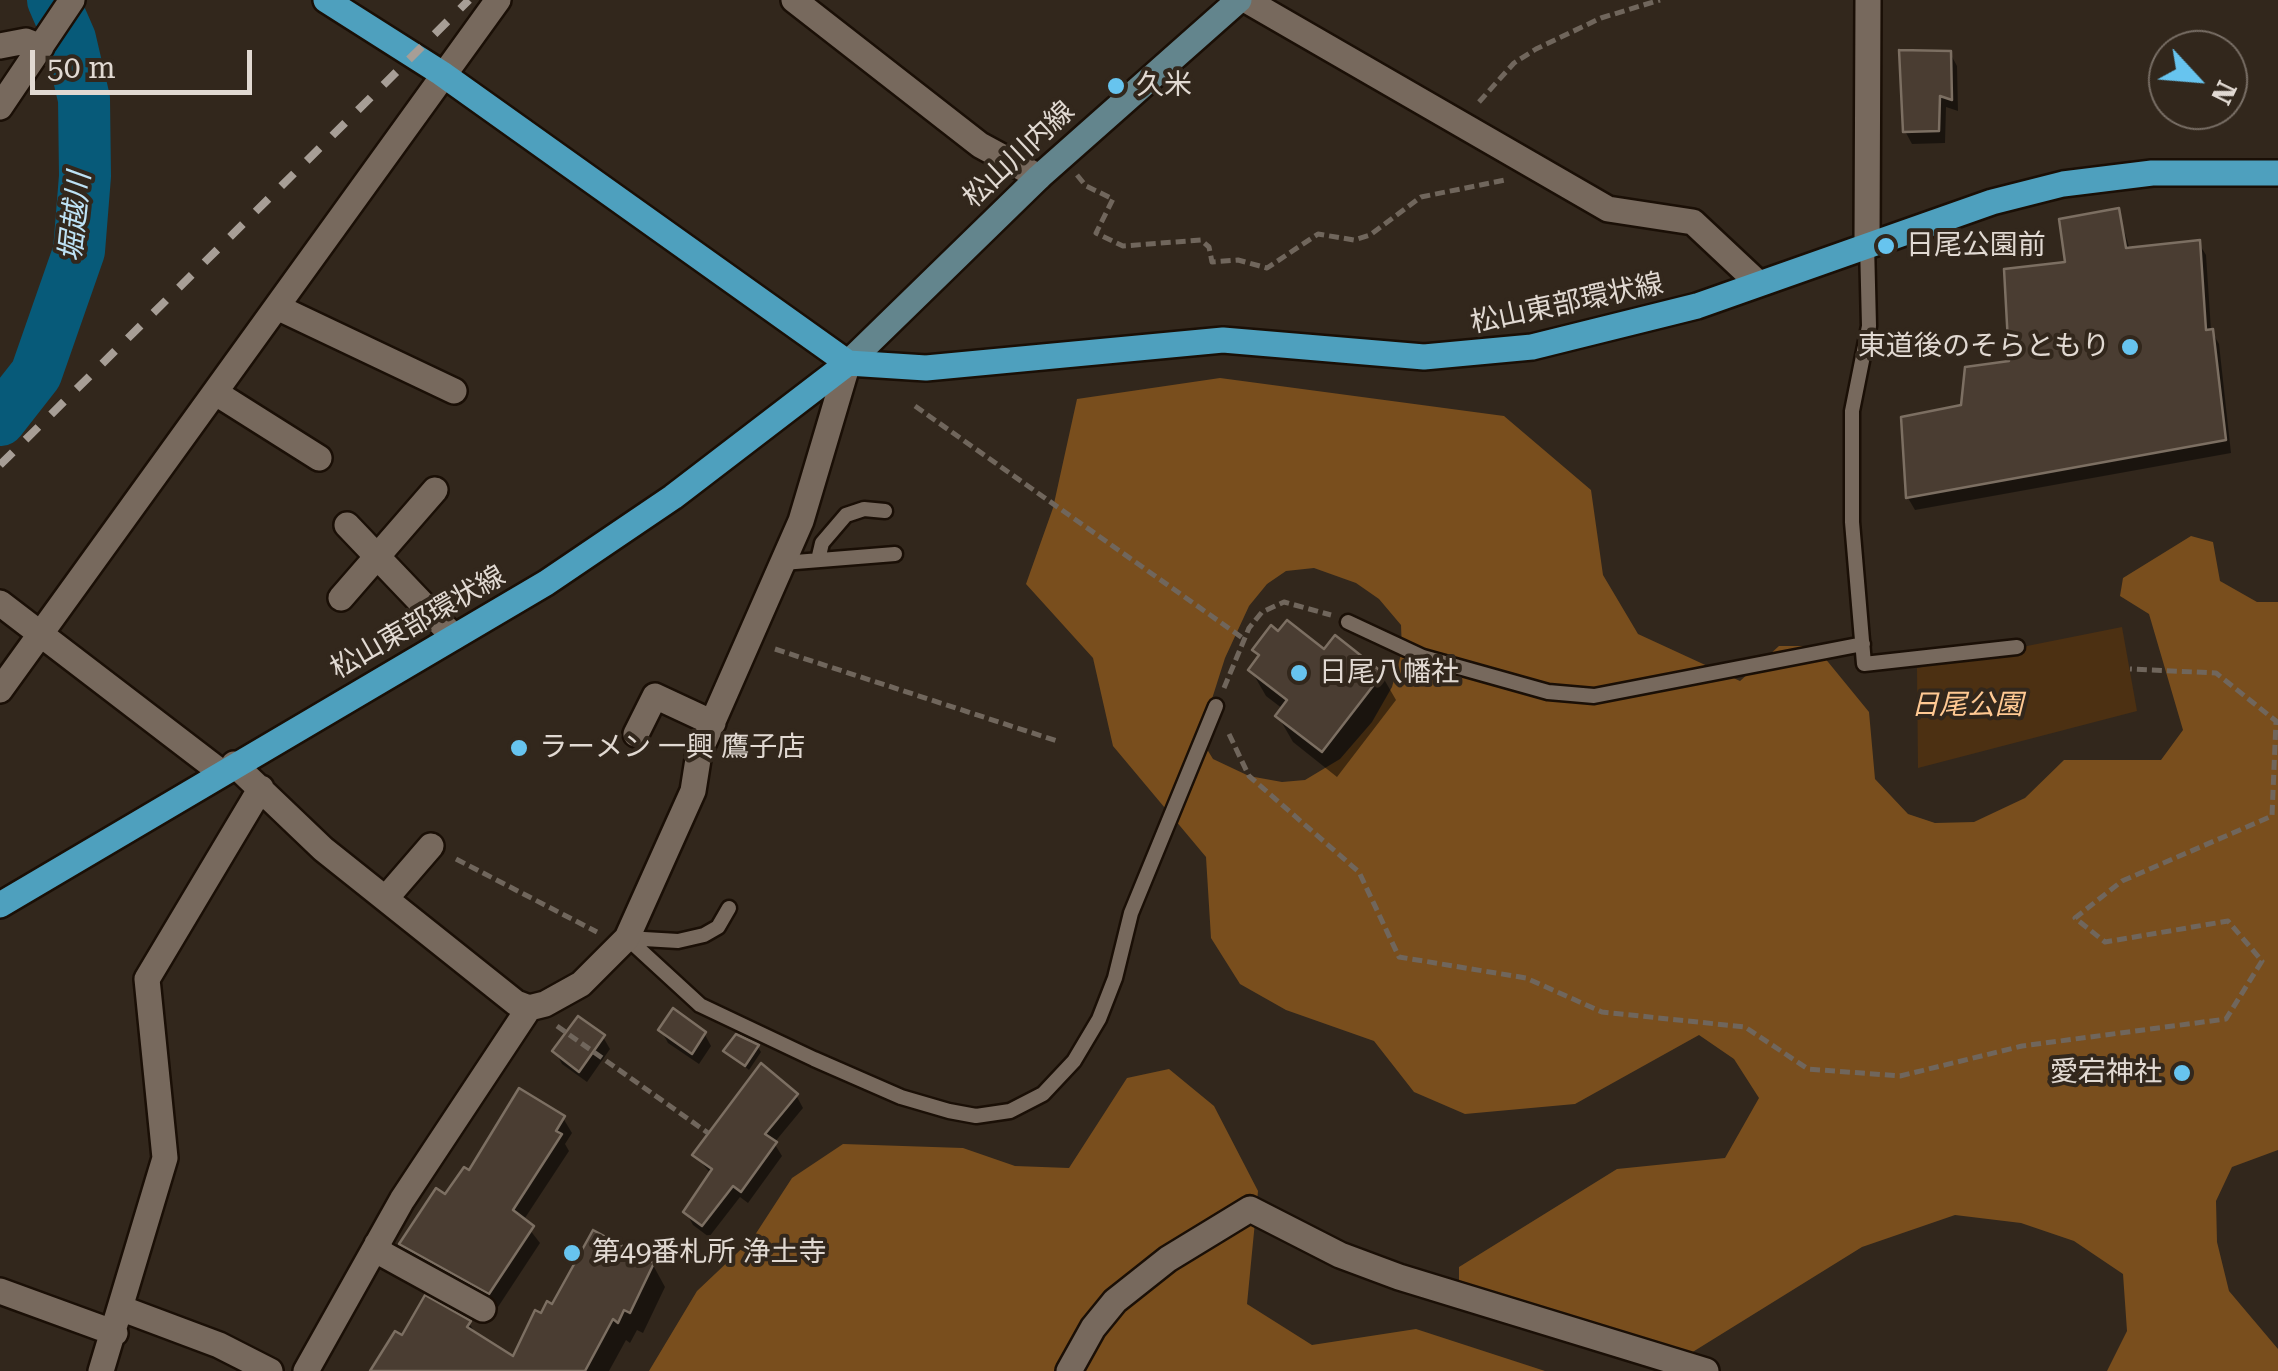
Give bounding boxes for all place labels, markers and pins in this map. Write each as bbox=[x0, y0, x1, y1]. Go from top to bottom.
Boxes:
place label: 久米 bbox=[1136, 69, 1192, 103]
marker: 久米 bbox=[1105, 75, 1127, 97]
place label: 日尾公園前 bbox=[1906, 229, 2046, 263]
marker: 日尾公園前 bbox=[1875, 235, 1897, 257]
place label: 東道後のそらともり bbox=[1858, 330, 2110, 364]
marker: 東道後のそらともり bbox=[2119, 336, 2141, 358]
place label: 日尾八幡社 bbox=[1319, 656, 1459, 690]
marker: 日尾八幡社 bbox=[1288, 662, 1310, 684]
place label: ラーメン 一興 鷹子店 bbox=[539, 731, 805, 765]
marker: ラーメン 一興 鷹子店 bbox=[508, 737, 530, 759]
place label: 愛宕神社 bbox=[2050, 1056, 2162, 1090]
marker: 愛宕神社 bbox=[2171, 1062, 2193, 1084]
place label: 第49番札所 浄土寺 bbox=[592, 1236, 826, 1270]
marker: 第49番札所 浄土寺 bbox=[561, 1242, 583, 1264]

